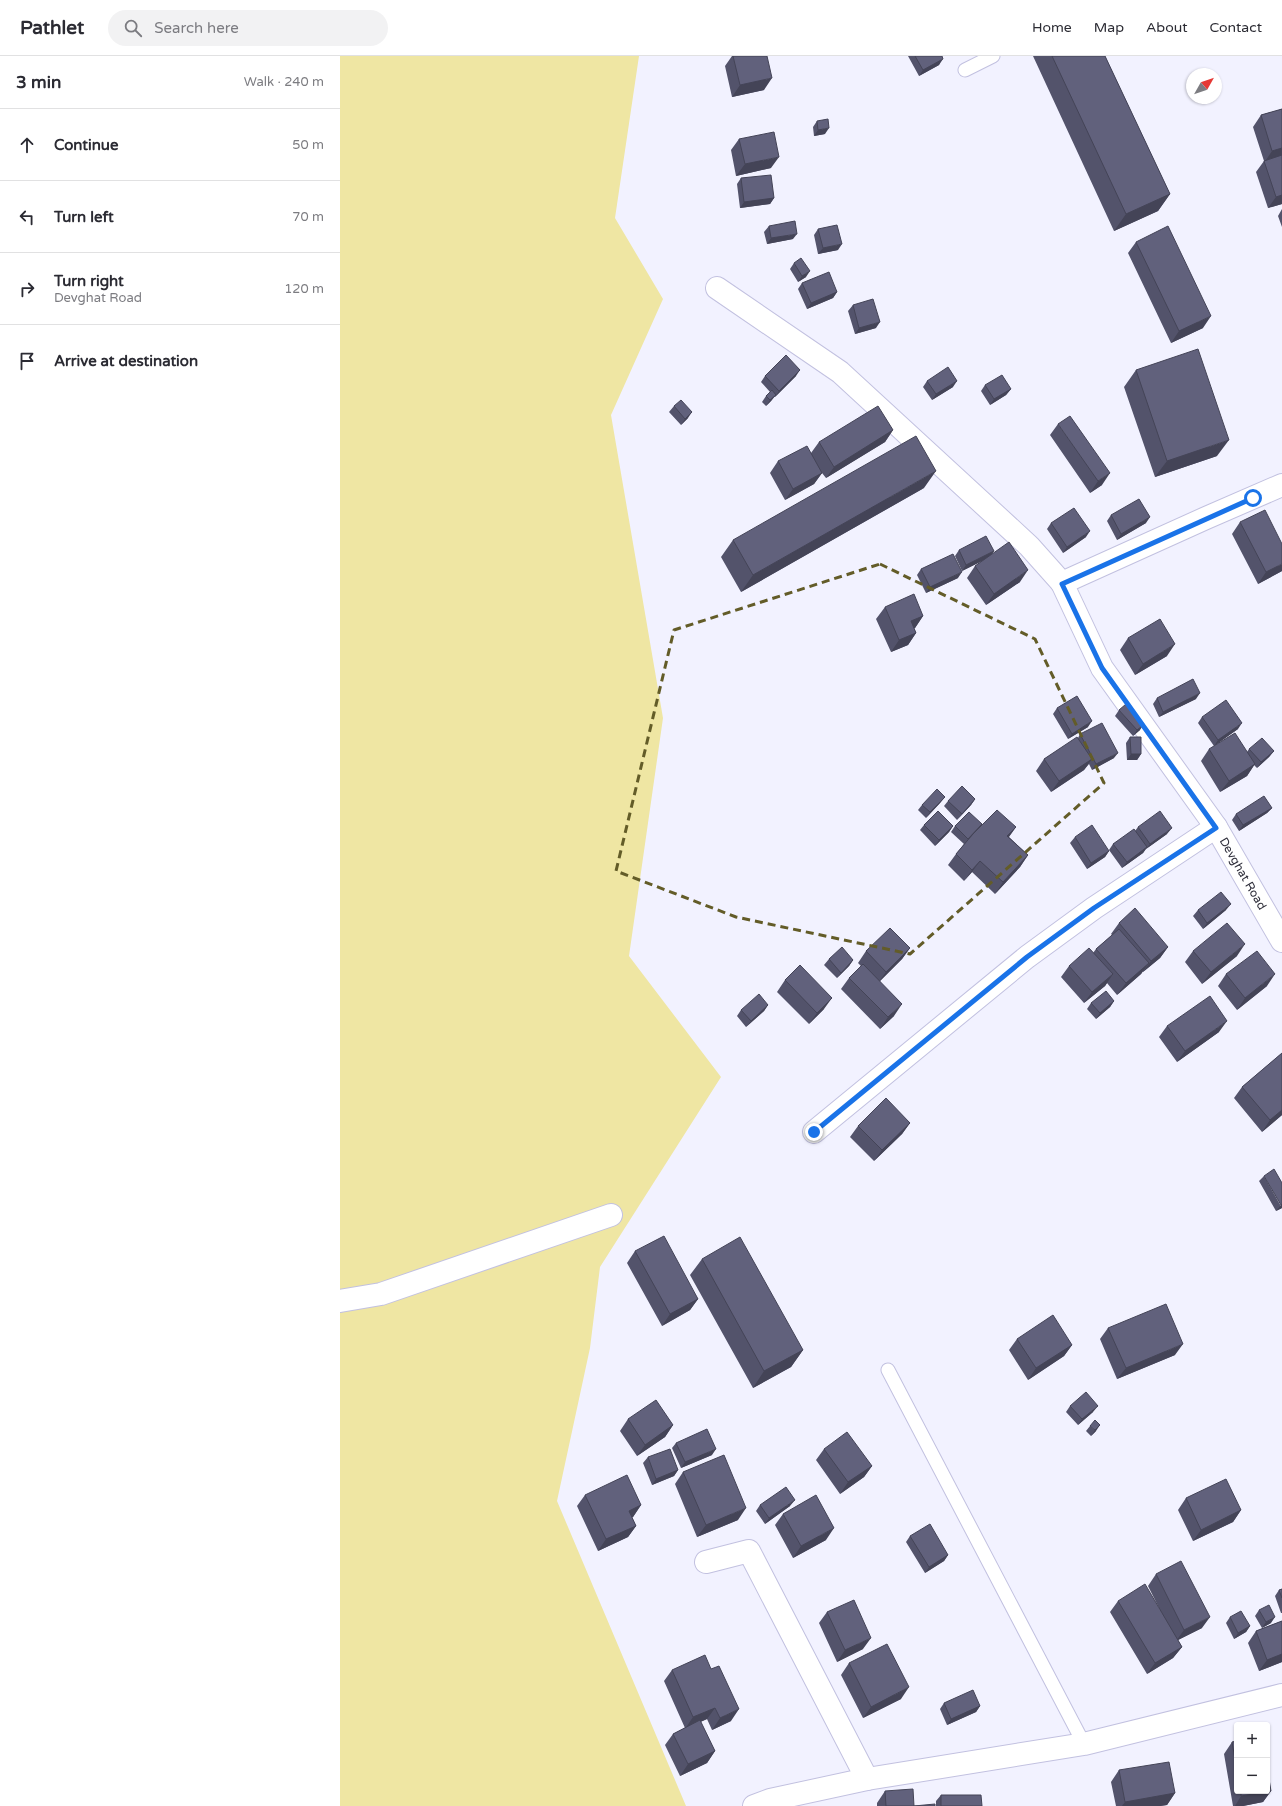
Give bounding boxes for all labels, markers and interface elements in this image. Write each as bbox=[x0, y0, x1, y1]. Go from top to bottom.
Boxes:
search box bbox=[108, 10, 388, 46]
text: Pathlet bbox=[20, 17, 84, 39]
icon: search bbox=[122, 17, 144, 39]
text: Search here bbox=[154, 19, 239, 37]
text: Home bbox=[1032, 19, 1072, 36]
text: Map bbox=[1094, 19, 1124, 36]
text: About bbox=[1146, 19, 1188, 36]
text: Contact bbox=[1210, 19, 1262, 36]
north arrow bbox=[1186, 68, 1222, 104]
text: 3 min bbox=[16, 72, 61, 93]
text: Walk · 240 m bbox=[244, 74, 324, 90]
icon: ahead bbox=[16, 134, 38, 156]
text: Continue bbox=[54, 136, 118, 154]
text: 50 m bbox=[292, 137, 324, 153]
icon: left bbox=[16, 206, 38, 228]
text: Turn left bbox=[54, 208, 114, 226]
text: 70 m bbox=[292, 209, 324, 225]
text: Turn right bbox=[54, 272, 124, 290]
icon: right bbox=[16, 278, 38, 300]
text: 120 m bbox=[284, 281, 324, 297]
text: Devghat Road bbox=[54, 290, 142, 306]
icon: arrive bbox=[16, 350, 38, 372]
text: Arrive at destination bbox=[54, 352, 198, 370]
route start bbox=[1244, 489, 1262, 507]
street label: Devghat Road bbox=[1217, 835, 1269, 912]
route end bbox=[805, 1123, 823, 1141]
map controls bbox=[1234, 1722, 1270, 1794]
button: + bbox=[1234, 1722, 1270, 1758]
button: − bbox=[1234, 1758, 1270, 1794]

